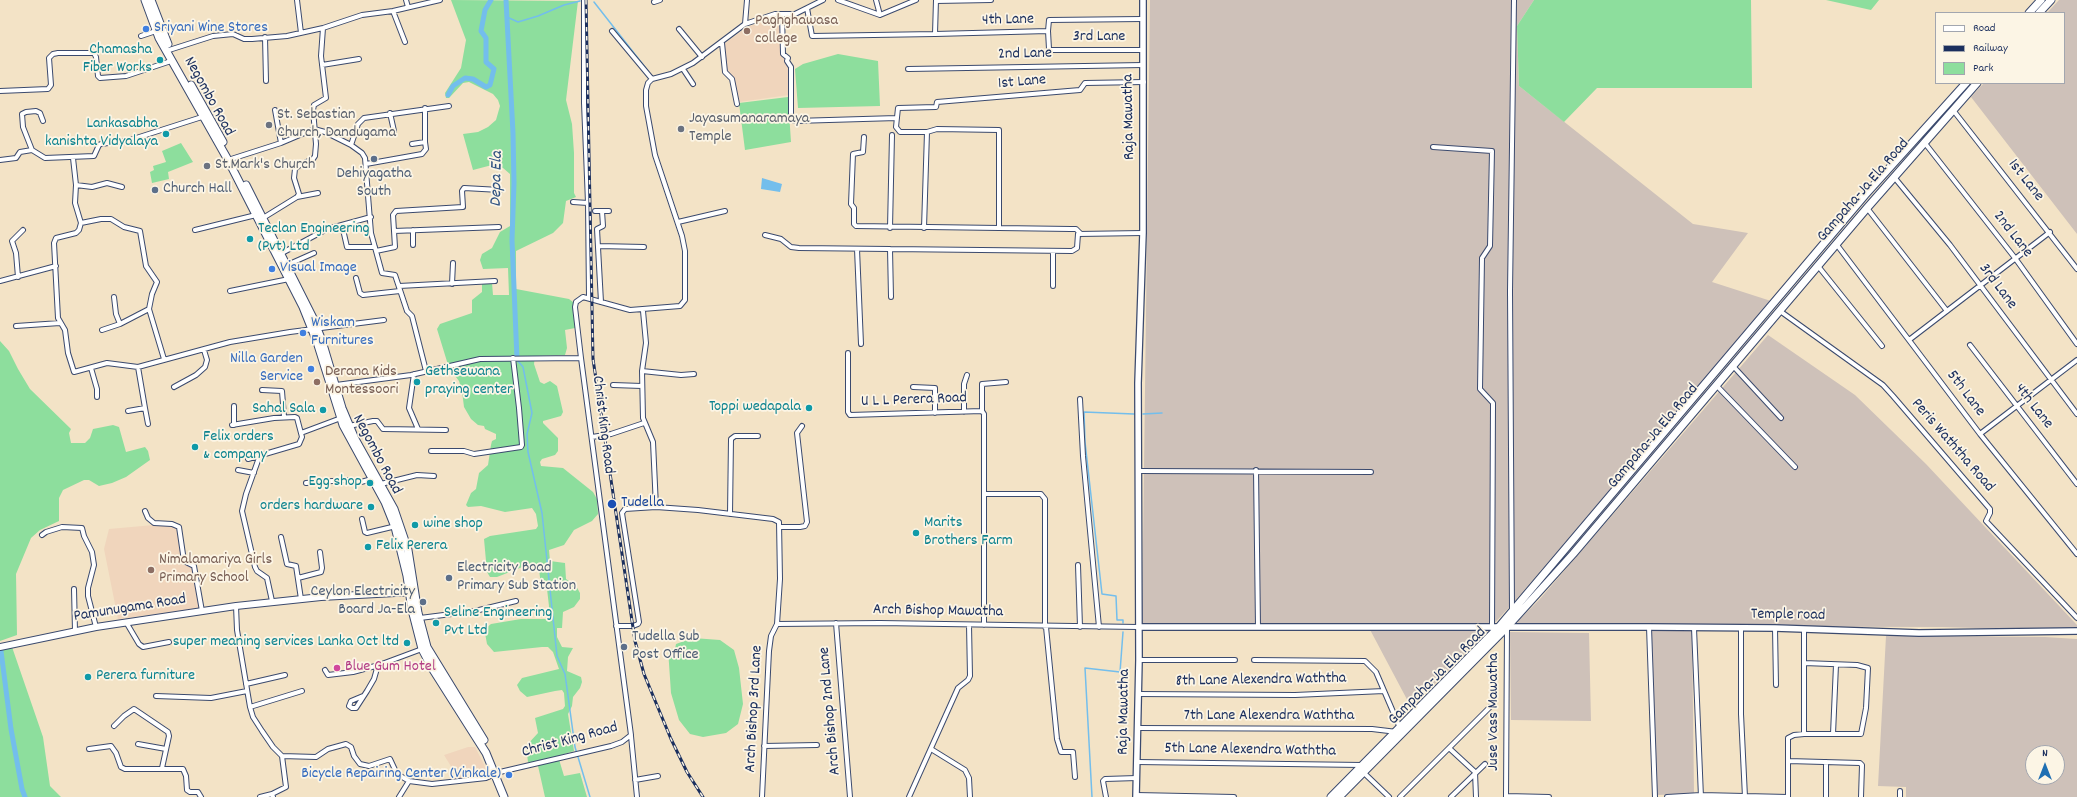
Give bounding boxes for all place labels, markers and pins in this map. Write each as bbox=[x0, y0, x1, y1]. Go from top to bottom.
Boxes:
place label: Paghghawasa college bbox=[755, 12, 838, 50]
place label: Sriyani Wine Stores bbox=[154, 19, 268, 39]
marker: Sriyani Wine Stores bbox=[141, 24, 151, 34]
marker: Paghghawasa college bbox=[742, 26, 752, 36]
place label: Chamasha Fiber Works bbox=[83, 41, 152, 79]
marker: Chamasha Fiber Works bbox=[155, 55, 165, 65]
place label: St. Sebastian Church, Dandugama bbox=[277, 106, 396, 144]
place label: Jayasumanaramaya Temple bbox=[689, 110, 809, 148]
place label: Lankasabha kanishta Vidyalaya bbox=[45, 115, 158, 153]
marker: St. Sebastian Church, Dandugama bbox=[264, 120, 274, 130]
marker: Jayasumanaramaya Temple bbox=[676, 124, 686, 134]
marker: Lankasabha kanishta Vidyalaya bbox=[161, 129, 171, 139]
marker: Dehiyagatha South bbox=[369, 154, 379, 164]
place label: St.Mark's Church bbox=[215, 156, 315, 176]
marker: St.Mark's Church bbox=[202, 161, 212, 171]
place label: Dehiyagatha South bbox=[337, 165, 411, 203]
place label: Church Hall bbox=[163, 180, 232, 200]
marker: Church Hall bbox=[150, 185, 160, 195]
place label: Teclan Engineering (Pvt) Ltd bbox=[258, 220, 370, 258]
marker: Teclan Engineering (Pvt) Ltd bbox=[245, 234, 255, 244]
place label: Visual Image bbox=[280, 259, 357, 279]
marker: Visual Image bbox=[267, 264, 277, 274]
place label: Wiskam Furnitures bbox=[311, 314, 374, 352]
marker: Wiskam Furnitures bbox=[298, 328, 308, 338]
place label: Nilla Garden Service bbox=[230, 350, 303, 388]
place label: Derana Kids Montessoori bbox=[325, 363, 398, 401]
place label: Gethsewana praying center bbox=[425, 363, 513, 401]
marker: Nilla Garden Service bbox=[306, 364, 316, 374]
marker: Derana Kids Montessoori bbox=[312, 377, 322, 387]
marker: Gethsewana praying center bbox=[412, 377, 422, 387]
place label: Toppi wedapala bbox=[709, 398, 801, 418]
place label: Sahal Sala bbox=[252, 400, 315, 420]
marker: Toppi wedapala bbox=[804, 403, 814, 413]
marker: Sahal Sala bbox=[318, 405, 328, 415]
place label: Felix orders & company bbox=[203, 428, 274, 466]
marker: Felix orders & company bbox=[190, 442, 200, 452]
place label: Egg shop bbox=[308, 473, 362, 493]
marker: Egg shop bbox=[365, 478, 375, 488]
place label: Tudella bbox=[621, 494, 664, 514]
place label: orders hardware bbox=[260, 497, 363, 517]
marker: Tudella bbox=[606, 498, 618, 510]
marker: orders hardware bbox=[366, 502, 376, 512]
place label: Marits Brothers Farm bbox=[924, 514, 1013, 552]
place label: wine shop bbox=[423, 515, 483, 535]
marker: wine shop bbox=[410, 520, 420, 530]
marker: Marits Brothers Farm bbox=[911, 528, 921, 538]
place label: Felix Perera bbox=[376, 537, 447, 557]
marker: Felix Perera bbox=[363, 542, 373, 552]
place label: Nimalamariya Girls Primary School bbox=[159, 551, 272, 589]
place label: Electricity Boad Primary Sub Station bbox=[457, 559, 576, 597]
marker: Nimalamariya Girls Primary School bbox=[146, 565, 156, 575]
marker: Electricity Boad Primary Sub Station bbox=[444, 573, 454, 583]
place label: Ceylon Electricity Board Ja-Ela bbox=[311, 583, 415, 621]
marker: Ceylon Electricity Board Ja-Ela bbox=[418, 597, 428, 607]
place label: Seline Engineering Pvt Ltd bbox=[444, 604, 552, 642]
marker: Seline Engineering Pvt Ltd bbox=[431, 618, 441, 628]
place label: Tudella Sub Post Office bbox=[632, 628, 700, 666]
place label: super meaning services Lanka Oct ltd bbox=[173, 633, 399, 653]
marker: super meaning services Lanka Oct ltd bbox=[402, 638, 412, 648]
marker: Tudella Sub Post Office bbox=[619, 642, 629, 652]
place label: Blue Gum Hotel bbox=[345, 658, 436, 678]
marker: Blue Gum Hotel bbox=[332, 663, 342, 673]
place label: Perera furniture bbox=[96, 667, 195, 687]
marker: Perera furniture bbox=[83, 672, 93, 682]
place label: Bicycle Repairing Center (Vinkale) bbox=[301, 765, 501, 785]
marker: Bicycle Repairing Center (Vinkale) bbox=[504, 770, 514, 780]

